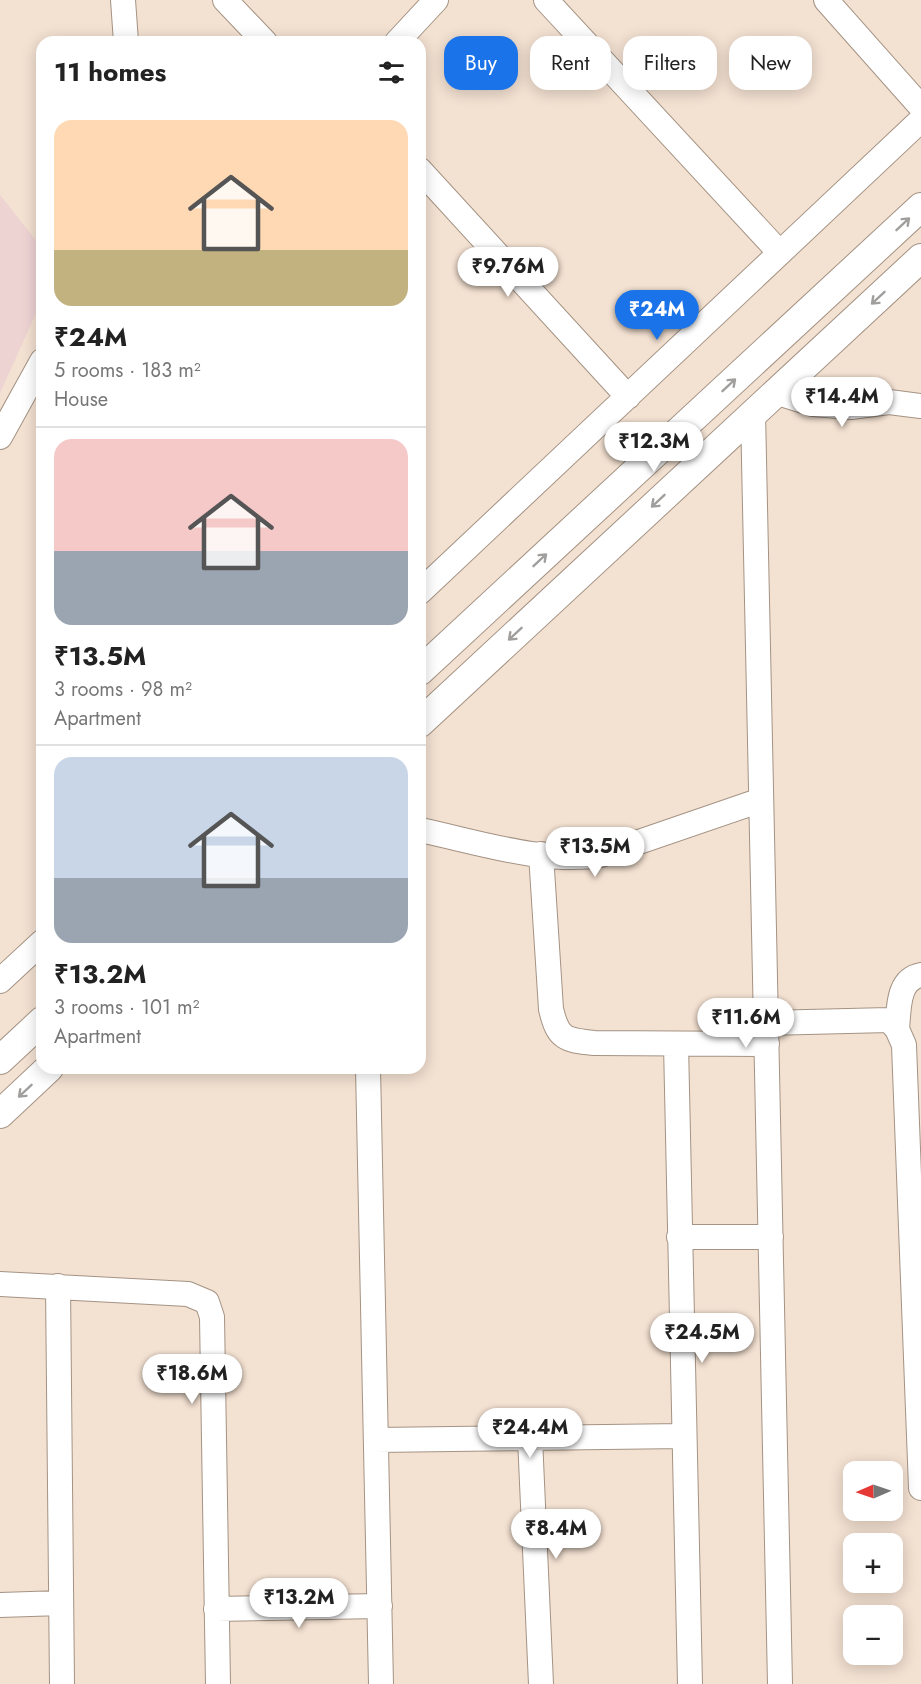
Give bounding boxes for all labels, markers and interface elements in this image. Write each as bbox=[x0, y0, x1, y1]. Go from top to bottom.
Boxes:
chip: Buy bbox=[444, 36, 518, 90]
chip: Rent bbox=[530, 36, 611, 90]
chip: Filters bbox=[623, 36, 717, 90]
chip: New bbox=[729, 36, 812, 90]
text: 11 homes bbox=[54, 53, 166, 91]
icon: filters bbox=[375, 56, 408, 89]
icon: home bbox=[177, 159, 285, 267]
one-way arrow bbox=[895, 217, 910, 231]
pin: ₹9.76M bbox=[459, 247, 557, 298]
text: ₹9.76M bbox=[471, 252, 545, 281]
pin: ₹24M bbox=[621, 290, 693, 341]
one-way arrow bbox=[871, 290, 886, 304]
text: ₹24M bbox=[629, 295, 685, 324]
text: ₹24M bbox=[54, 318, 127, 356]
text: 5 rooms · 183 m² bbox=[54, 356, 201, 385]
one-way arrow bbox=[722, 377, 737, 392]
pin: ₹14.4M bbox=[793, 377, 891, 428]
text: ₹14.4M bbox=[805, 382, 879, 411]
text: House bbox=[54, 385, 108, 414]
pin: ₹12.3M bbox=[605, 422, 703, 473]
text: ₹12.3M bbox=[618, 427, 690, 456]
icon: home bbox=[177, 478, 285, 586]
one-way arrow bbox=[650, 494, 665, 508]
one-way arrow bbox=[532, 553, 547, 567]
one-way arrow bbox=[508, 627, 523, 642]
text: ₹13.5M bbox=[54, 637, 146, 675]
text: 3 rooms · 98 m² bbox=[54, 675, 192, 704]
text: Apartment bbox=[54, 704, 141, 733]
icon: home bbox=[177, 796, 285, 904]
pin: ₹13.5M bbox=[546, 827, 644, 878]
text: ₹13.5M bbox=[560, 832, 630, 861]
text: ₹13.2M bbox=[54, 955, 146, 993]
text: 3 rooms · 101 m² bbox=[54, 993, 200, 1022]
pin: ₹11.6M bbox=[697, 998, 795, 1049]
text: ₹11.6M bbox=[711, 1003, 781, 1032]
text: Apartment bbox=[54, 1022, 141, 1051]
one-way arrow bbox=[17, 1084, 32, 1098]
pin: ₹24.5M bbox=[653, 1313, 751, 1364]
text: ₹24.5M bbox=[664, 1318, 740, 1347]
pin: ₹18.6M bbox=[143, 1354, 241, 1405]
text: ₹18.6M bbox=[156, 1359, 228, 1388]
pin: ₹24.4M bbox=[481, 1408, 579, 1459]
text: ₹24.4M bbox=[492, 1413, 568, 1442]
north arrow bbox=[843, 1461, 903, 1521]
map controls bbox=[843, 1461, 903, 1665]
pin: ₹8.4M bbox=[514, 1509, 598, 1560]
text: ₹8.4M bbox=[525, 1514, 587, 1543]
button: + bbox=[843, 1533, 903, 1593]
pin: ₹13.2M bbox=[250, 1578, 348, 1629]
text: ₹13.2M bbox=[263, 1583, 335, 1612]
button: − bbox=[843, 1605, 903, 1665]

